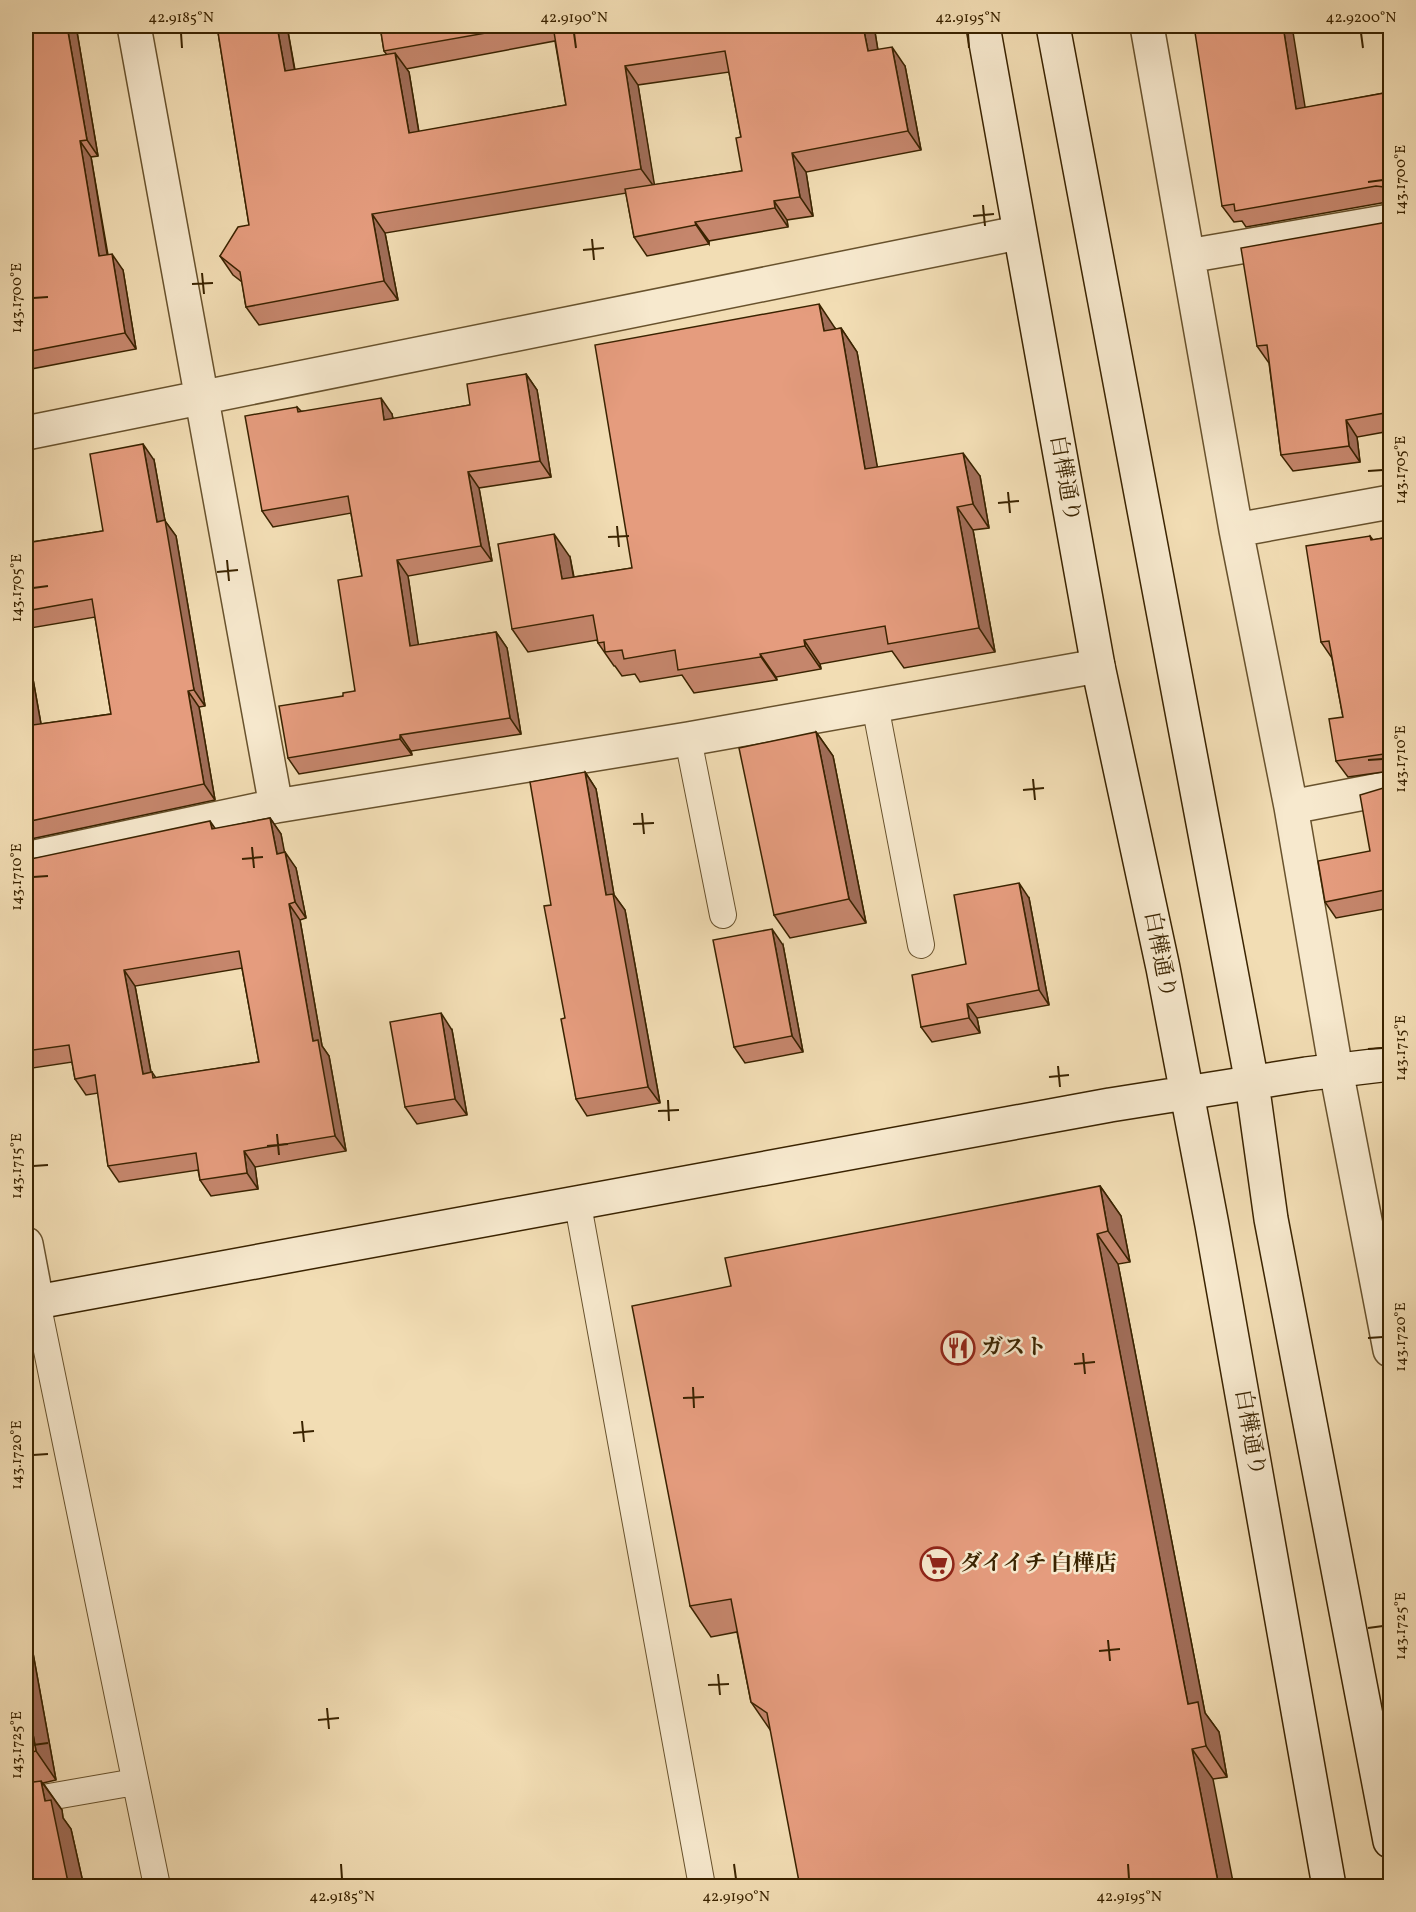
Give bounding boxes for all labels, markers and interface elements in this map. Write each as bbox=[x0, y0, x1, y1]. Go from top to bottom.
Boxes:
text: 42.9185°N bbox=[148, 8, 214, 29]
text: 42.9190°N bbox=[540, 8, 608, 29]
text: 42.9195°N bbox=[935, 8, 1001, 29]
text: 42.9200°N bbox=[1325, 8, 1397, 29]
text: 143.1700°E bbox=[1391, 145, 1412, 215]
text: 143.1700°E bbox=[7, 263, 28, 333]
street label: 白樺通り bbox=[1041, 433, 1087, 525]
text: 143.1705°E bbox=[1391, 436, 1412, 504]
text: 143.1705°E bbox=[7, 554, 28, 622]
text: 143.1710°E bbox=[1391, 725, 1412, 793]
text: 143.1710°E bbox=[7, 843, 28, 911]
street label: 白樺通り bbox=[1135, 909, 1183, 1001]
text: 143.1715°E bbox=[1391, 1015, 1412, 1081]
text: 143.1715°E bbox=[7, 1133, 28, 1199]
text: 143.1720°E bbox=[1391, 1302, 1412, 1372]
restaurant icon: ガスト bbox=[940, 1330, 976, 1366]
place label: ガスト bbox=[981, 1333, 1047, 1364]
street label: 白樺通り bbox=[1226, 1387, 1272, 1479]
text: 143.1720°E bbox=[7, 1420, 28, 1490]
supermarket icon: ダイイチ 白樺店 bbox=[919, 1546, 955, 1582]
place label: ダイイチ 白樺店 bbox=[960, 1549, 1117, 1580]
text: 143.1725°E bbox=[1391, 1592, 1412, 1660]
text: 143.1725°E bbox=[7, 1711, 28, 1779]
text: 42.9185°N bbox=[309, 1887, 375, 1908]
text: 42.9190°N bbox=[702, 1887, 770, 1908]
text: 42.9195°N bbox=[1096, 1887, 1162, 1908]

